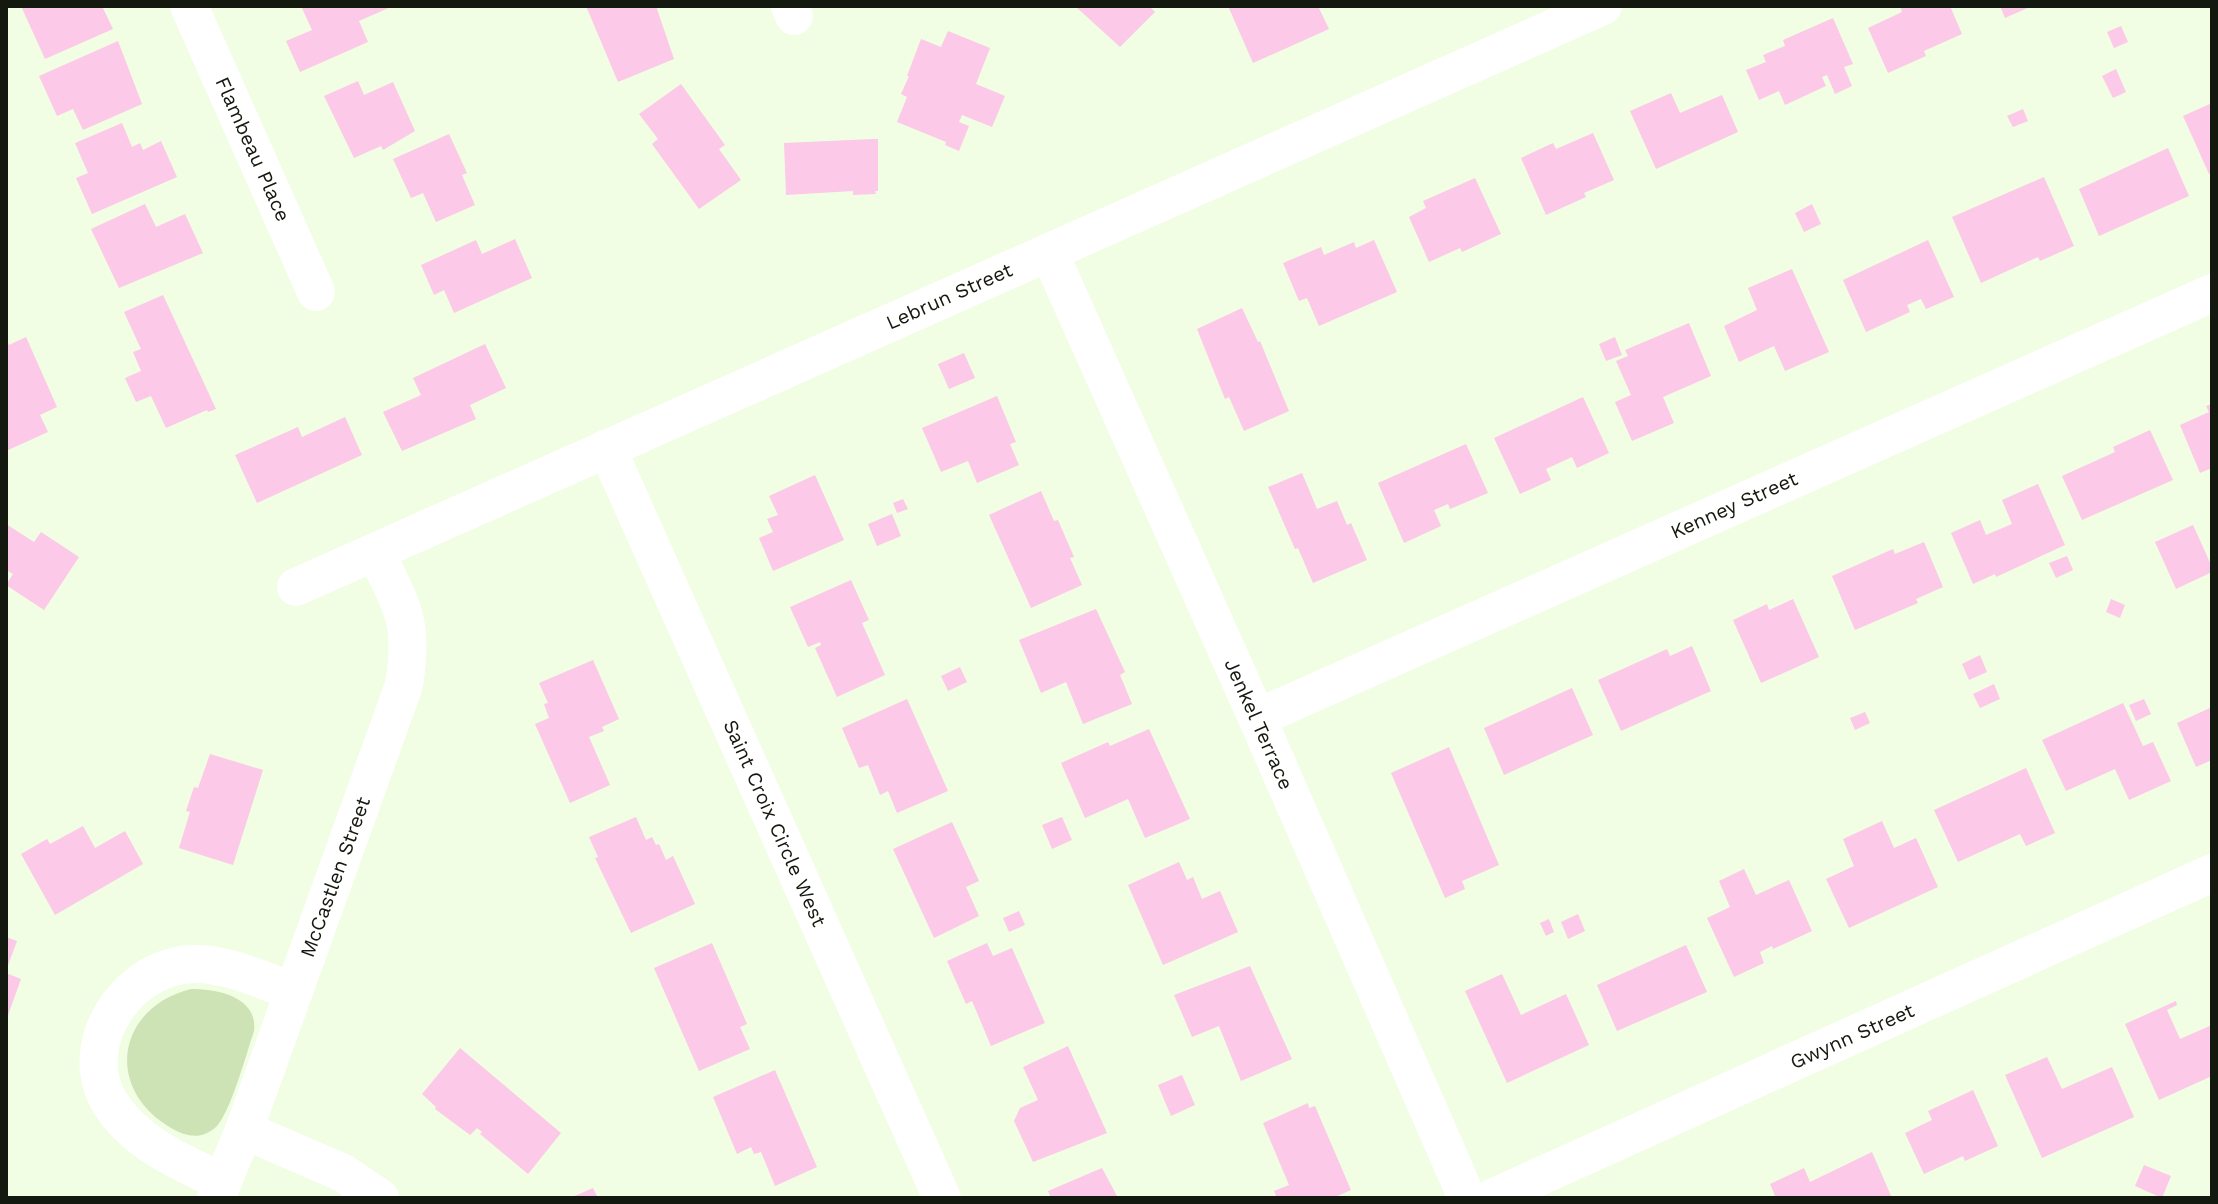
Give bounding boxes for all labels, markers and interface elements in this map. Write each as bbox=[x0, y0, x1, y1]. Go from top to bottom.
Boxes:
street label: Flambeau Place bbox=[210, 73, 296, 225]
street label: Lebrun Street bbox=[882, 257, 1016, 335]
street label: Kenney Street bbox=[1667, 466, 1802, 544]
street label: Jenkel Terrace bbox=[1219, 655, 1299, 793]
street label: Saint Croix Circle West bbox=[719, 716, 832, 931]
street label: McCastlen Street bbox=[295, 793, 375, 961]
street label: Gwynn Street bbox=[1786, 998, 1918, 1074]

